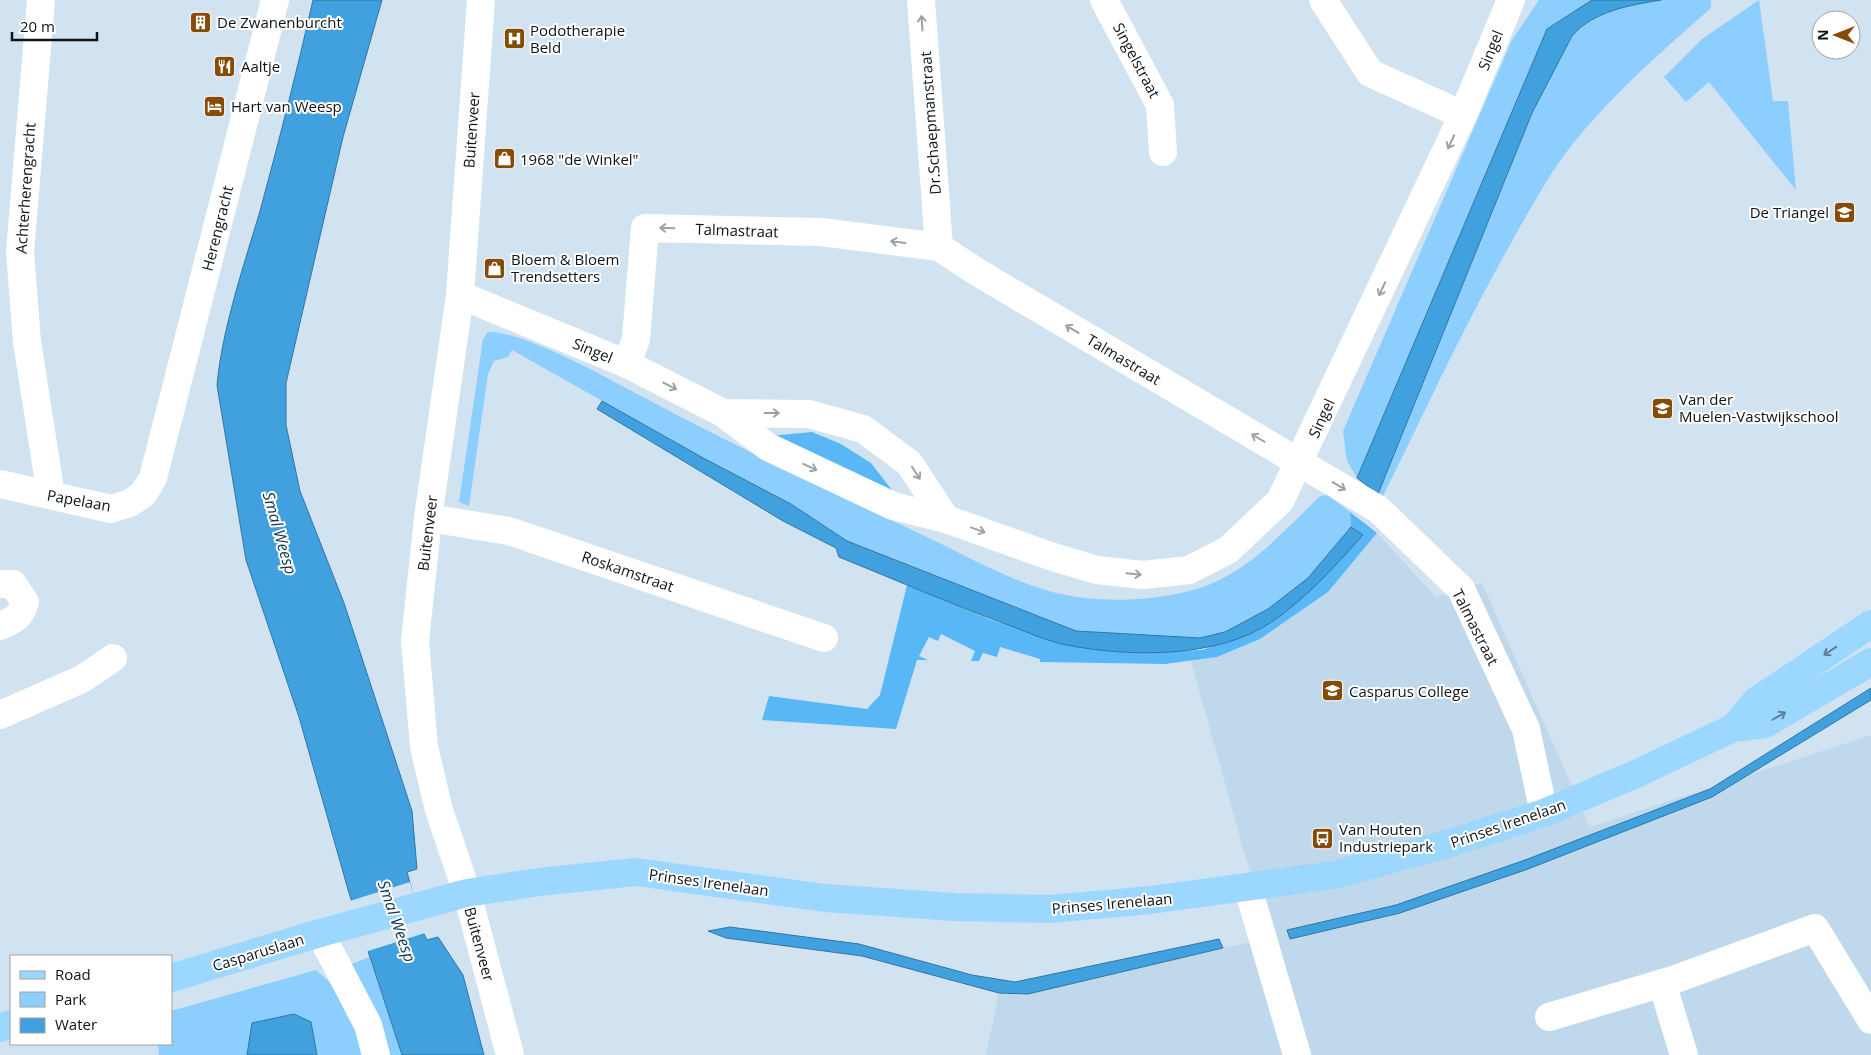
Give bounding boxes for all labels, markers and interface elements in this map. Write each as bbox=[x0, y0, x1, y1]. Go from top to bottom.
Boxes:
scale bar bbox=[12, 10, 98, 42]
building icon: De Zwanenburcht bbox=[189, 10, 213, 34]
north arrow bbox=[1811, 10, 1861, 60]
place label: De Zwanenburcht bbox=[217, 12, 342, 32]
text: 20 m bbox=[20, 16, 55, 36]
one-way arrow bbox=[918, 16, 927, 32]
street label: Singelstraat bbox=[1109, 19, 1165, 101]
place label: Podotherapie Beld bbox=[530, 20, 625, 57]
hospital icon: Podotherapie Beld bbox=[502, 27, 526, 51]
street label: Singel bbox=[1473, 27, 1507, 73]
text: N bbox=[1813, 29, 1832, 41]
street label: Dr.Schaepmanstraat bbox=[915, 51, 945, 195]
restaurant icon: Aaltje bbox=[213, 54, 237, 78]
place label: Aaltje bbox=[241, 56, 280, 76]
street label: Buitenveer bbox=[458, 91, 484, 169]
hotel icon: Hart van Weesp bbox=[203, 94, 227, 118]
place label: Hart van Weesp bbox=[231, 96, 342, 116]
street label: Achterherengracht bbox=[10, 122, 40, 254]
one-way arrow bbox=[1446, 134, 1455, 149]
shop icon: 1968 "de Winkel" bbox=[492, 147, 516, 171]
place label: 1968 "de Winkel" bbox=[520, 149, 639, 169]
street label: Herengracht bbox=[197, 183, 237, 273]
school or university icon: De Triangel bbox=[1833, 200, 1857, 224]
place label: De Triangel bbox=[1750, 202, 1829, 222]
street label: Talmastraat bbox=[695, 219, 779, 241]
one-way arrow bbox=[659, 223, 675, 233]
one-way arrow bbox=[891, 237, 907, 247]
place label: Bloem & Bloem Trendsetters bbox=[511, 249, 619, 286]
shop icon: Bloem & Bloem Trendsetters bbox=[483, 256, 507, 280]
one-way arrow bbox=[1377, 281, 1387, 296]
one-way arrow bbox=[1066, 323, 1080, 333]
street label: Talmastraat bbox=[1083, 329, 1165, 389]
street label: Singel bbox=[570, 333, 616, 367]
one-way arrow bbox=[663, 381, 678, 391]
place label: Van der Muelen-Vastwijkschool bbox=[1679, 389, 1839, 426]
street label: Singel bbox=[1303, 395, 1339, 441]
school or university icon: Van der Muelen-Vastwijkschool bbox=[1651, 396, 1675, 420]
one-way arrow bbox=[764, 408, 780, 418]
one-way arrow bbox=[1250, 433, 1265, 443]
one-way arrow bbox=[803, 462, 818, 472]
one-way arrow bbox=[911, 466, 921, 480]
one-way arrow bbox=[1331, 482, 1346, 491]
street label: Papelaan bbox=[45, 485, 113, 515]
water label: Smal Weesp bbox=[258, 489, 302, 577]
street label: Buitenveer bbox=[412, 494, 442, 572]
one-way arrow bbox=[970, 526, 986, 535]
street label: Roskamstraat bbox=[579, 546, 677, 596]
one-way arrow bbox=[1126, 569, 1142, 579]
street label: Talmastraat bbox=[1448, 585, 1504, 669]
one-way arrow bbox=[1824, 646, 1838, 656]
school or university icon: Casparus College bbox=[1321, 679, 1345, 703]
place label: Casparus College bbox=[1349, 681, 1469, 701]
one-way arrow bbox=[1772, 710, 1786, 720]
street label: Prinses Irenelaan bbox=[1448, 794, 1568, 852]
place label: Van Houten Industriepark bbox=[1339, 819, 1433, 856]
bus stop icon: Van Houten Industriepark bbox=[1311, 826, 1335, 850]
street label: Prinses Irenelaan bbox=[648, 864, 770, 900]
water label: Smal Weesp bbox=[373, 877, 421, 965]
street label: Prinses Irenelaan bbox=[1051, 888, 1173, 918]
street label: Buitenveer bbox=[460, 905, 500, 983]
street label: Casparuslaan bbox=[210, 929, 306, 975]
legend bbox=[10, 955, 172, 1045]
text: Road bbox=[55, 964, 91, 984]
text: Park bbox=[55, 989, 86, 1009]
text: Water bbox=[55, 1014, 97, 1034]

